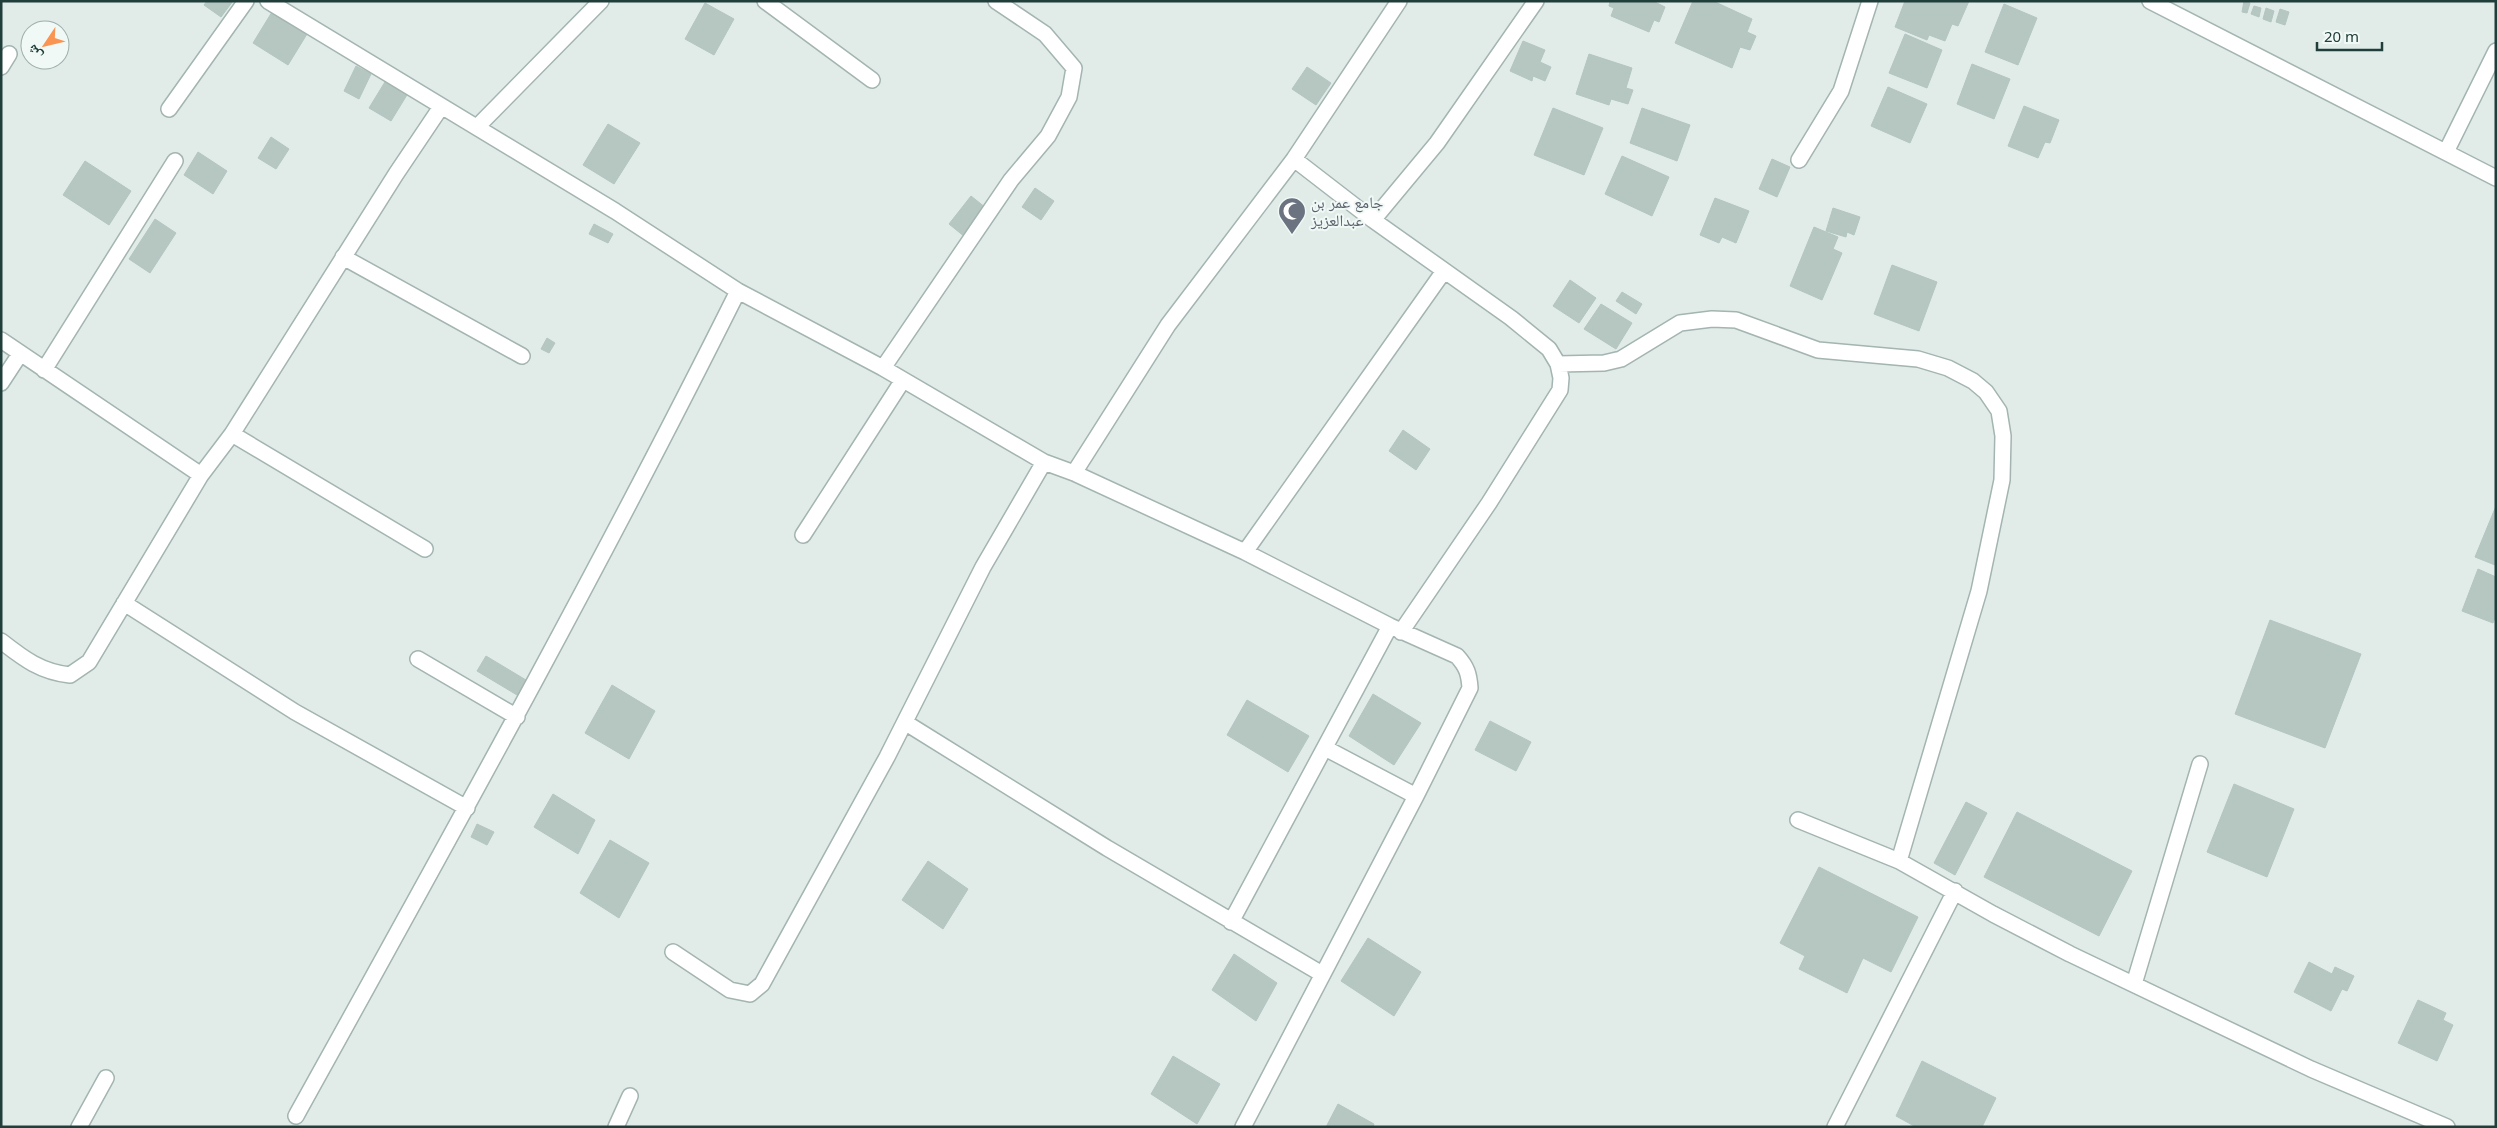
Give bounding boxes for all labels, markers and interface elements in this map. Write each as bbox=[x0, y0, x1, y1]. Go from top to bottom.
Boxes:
north arrow bbox=[20, 20, 70, 70]
scale bar bbox=[2317, 20, 2382, 52]
text: 20 m bbox=[2324, 26, 2359, 46]
text: ش bbox=[22, 41, 46, 64]
place label: جامع عمر بن عبدالعزيز bbox=[1310, 191, 1383, 231]
mosque icon: جامع عمر بن عبدالعزيز bbox=[1277, 196, 1307, 235]

